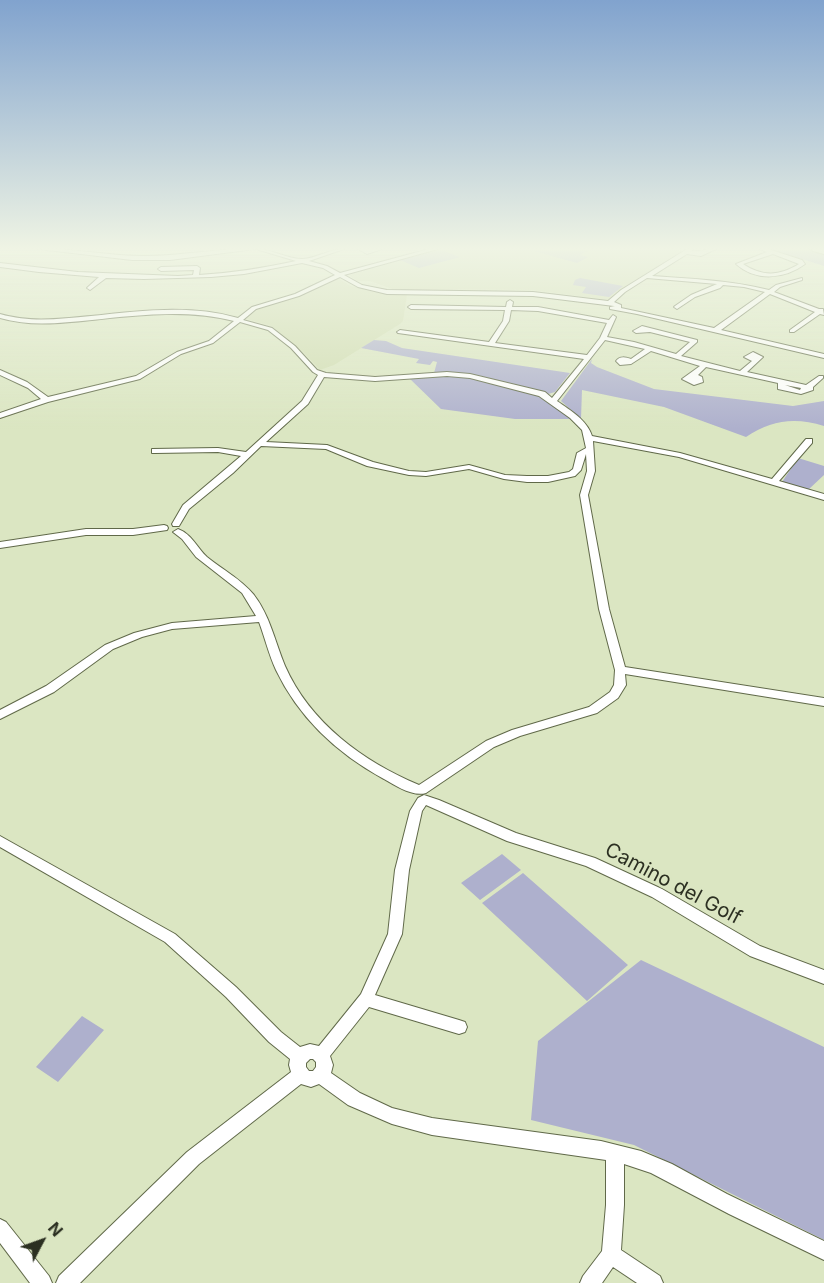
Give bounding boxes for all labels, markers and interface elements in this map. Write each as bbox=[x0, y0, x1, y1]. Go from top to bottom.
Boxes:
street label: Camino del Golf bbox=[601, 838, 745, 930]
north arrow bbox=[12, 1211, 72, 1271]
text: N bbox=[44, 1218, 67, 1240]

